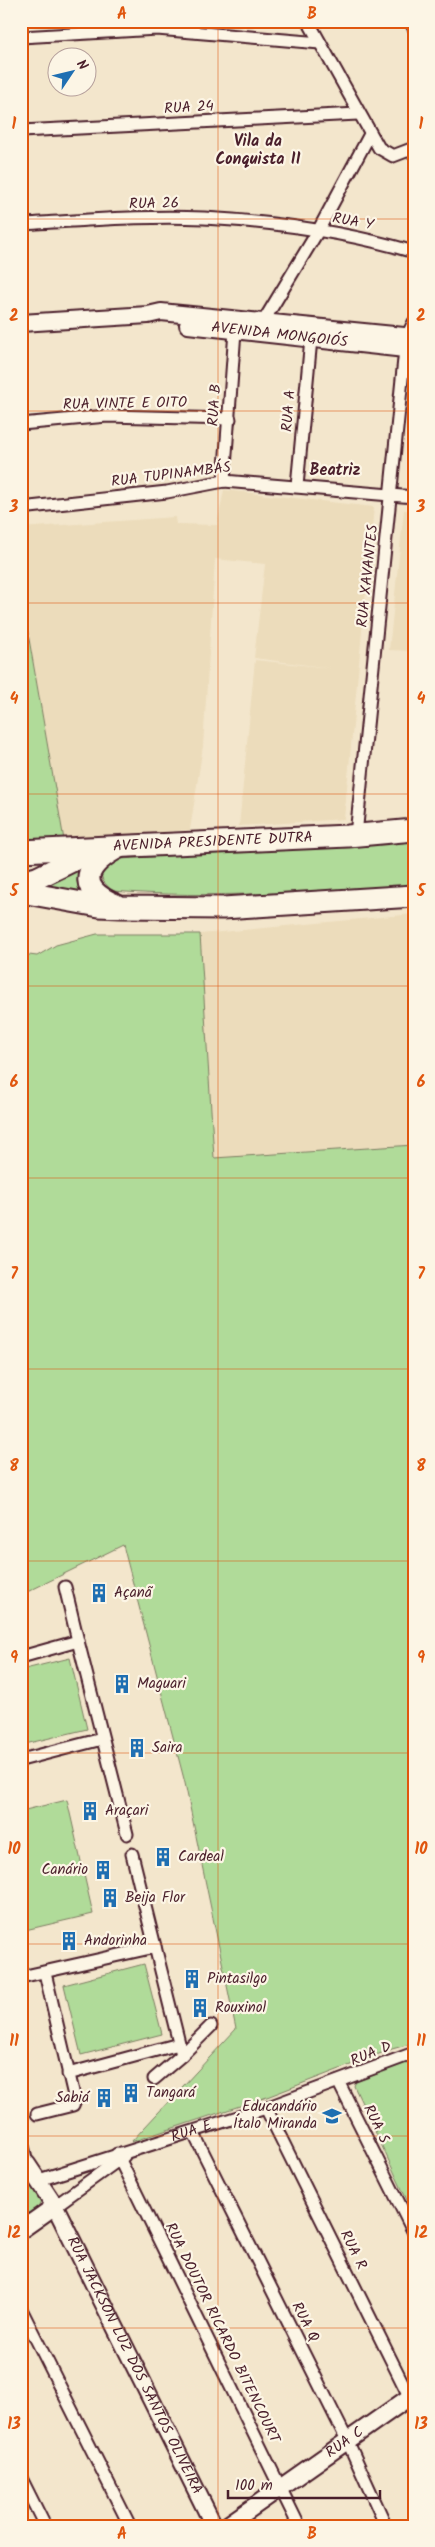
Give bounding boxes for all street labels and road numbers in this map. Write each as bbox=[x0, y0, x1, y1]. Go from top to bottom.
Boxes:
street label: RUA 24 bbox=[163, 95, 215, 121]
street label: RUA 26 bbox=[129, 192, 179, 216]
street label: RUA Y bbox=[330, 207, 377, 238]
street label: AVENIDA MONGOIÓS bbox=[210, 316, 349, 355]
street label: RUA B bbox=[202, 383, 228, 427]
street label: RUA A bbox=[275, 389, 303, 433]
street label: RUA VINTE E OITO bbox=[63, 391, 187, 417]
street label: RUA TUPINAMBÁS bbox=[110, 456, 232, 494]
street label: RUA XAVANTES bbox=[351, 523, 385, 629]
street label: AVENIDA PRESIDENTE DUTRA bbox=[112, 826, 313, 859]
street label: RUA D bbox=[347, 2035, 396, 2073]
street label: RUA S bbox=[356, 2100, 396, 2148]
street label: RUA E bbox=[168, 2114, 216, 2149]
street label: RUA DOUTOR RICARDO BITENCOURT bbox=[158, 2219, 287, 2449]
street label: RUA R bbox=[333, 2226, 373, 2274]
street label: RUA JACKSON LUZ DOS SANTOS OLIVEIRA bbox=[60, 2232, 209, 2499]
street label: RUA Q bbox=[285, 2298, 326, 2347]
street label: RUA C bbox=[321, 2421, 369, 2465]

